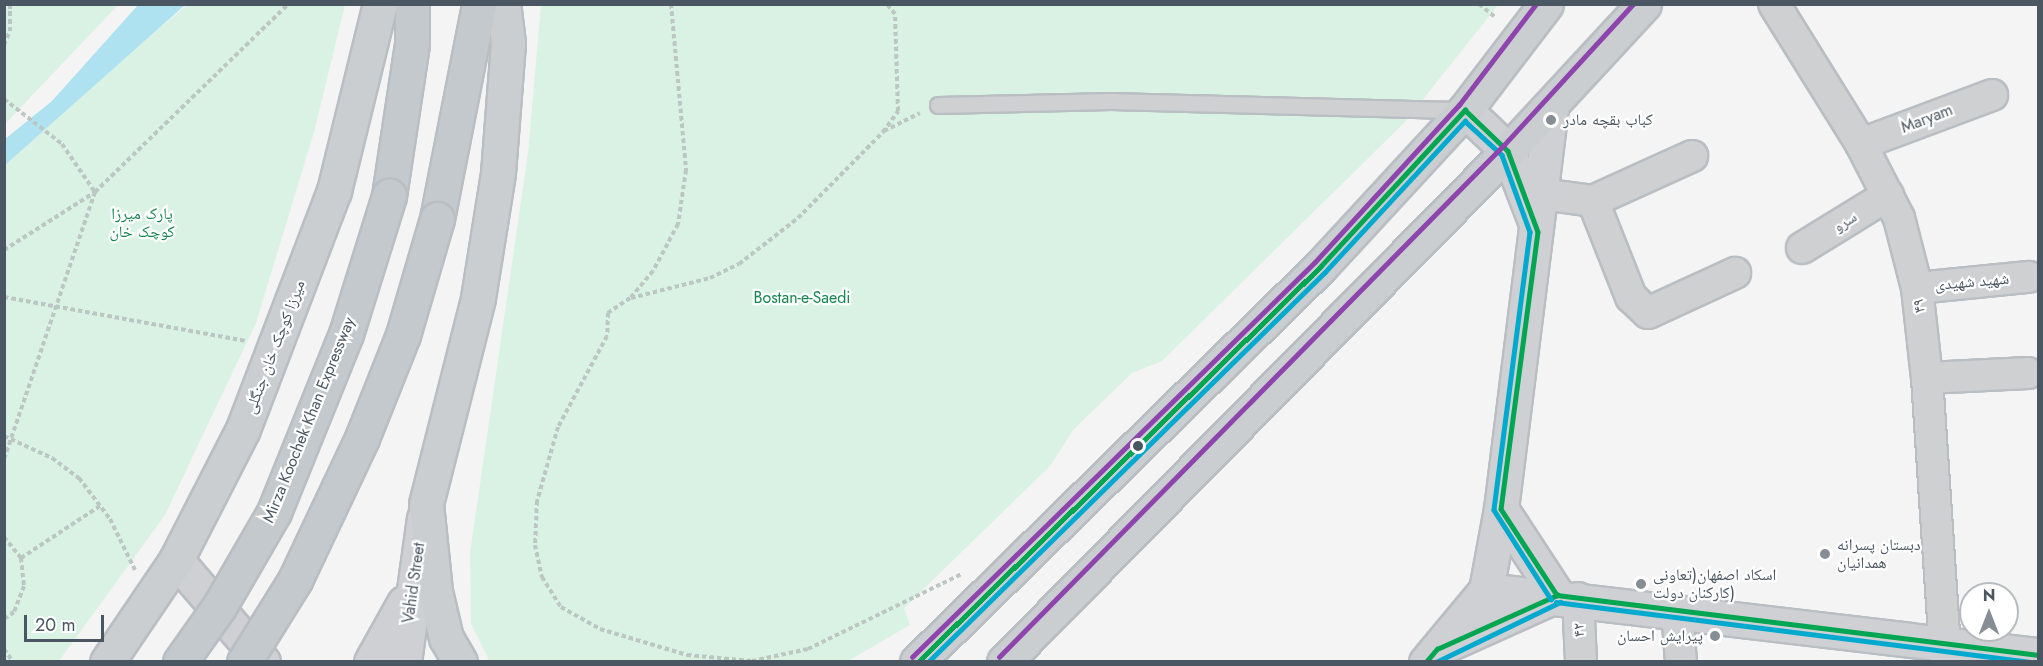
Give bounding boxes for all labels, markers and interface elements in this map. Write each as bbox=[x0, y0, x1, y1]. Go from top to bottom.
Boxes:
street label: Maryam bbox=[1898, 100, 1956, 138]
place label: کباب بقچه مادر bbox=[1563, 110, 1653, 130]
marker: کباب بقچه مادر bbox=[1544, 113, 1558, 127]
park label: پارک میرزا کوچک خان bbox=[109, 204, 175, 242]
street label: سرو bbox=[1830, 207, 1860, 237]
street label: شهید شهیدی bbox=[1934, 269, 2010, 295]
street label: میرزا کوچک خان جنگلی bbox=[241, 278, 309, 416]
park label: Bostan-e-Saedi bbox=[754, 288, 850, 308]
street label: ۴۹ bbox=[1909, 298, 1929, 314]
street label: Mirza Koochek Khan Expressway bbox=[259, 314, 359, 526]
unlabelled marker bbox=[1132, 440, 1144, 452]
place label: دبستان پسرانه همدانیان bbox=[1837, 535, 1921, 573]
street label: Vahid Street bbox=[399, 541, 429, 625]
marker: دبستان پسرانه همدانیان bbox=[1818, 547, 1832, 561]
place label: اسکاد اصفهان(تعاونی کارکنان دولت) bbox=[1653, 565, 1776, 603]
marker: اسکاد اصفهان(تعاونی کارکنان دولت) bbox=[1634, 577, 1648, 591]
north arrow bbox=[1959, 582, 2019, 642]
text: N bbox=[1983, 584, 1995, 607]
scale bar bbox=[27, 603, 106, 641]
text: 20 m bbox=[35, 612, 75, 638]
street label: ۴۲ bbox=[1569, 622, 1589, 638]
place label: پیرایش احسان bbox=[1617, 626, 1703, 646]
marker: پیرایش احسان bbox=[1708, 629, 1722, 643]

